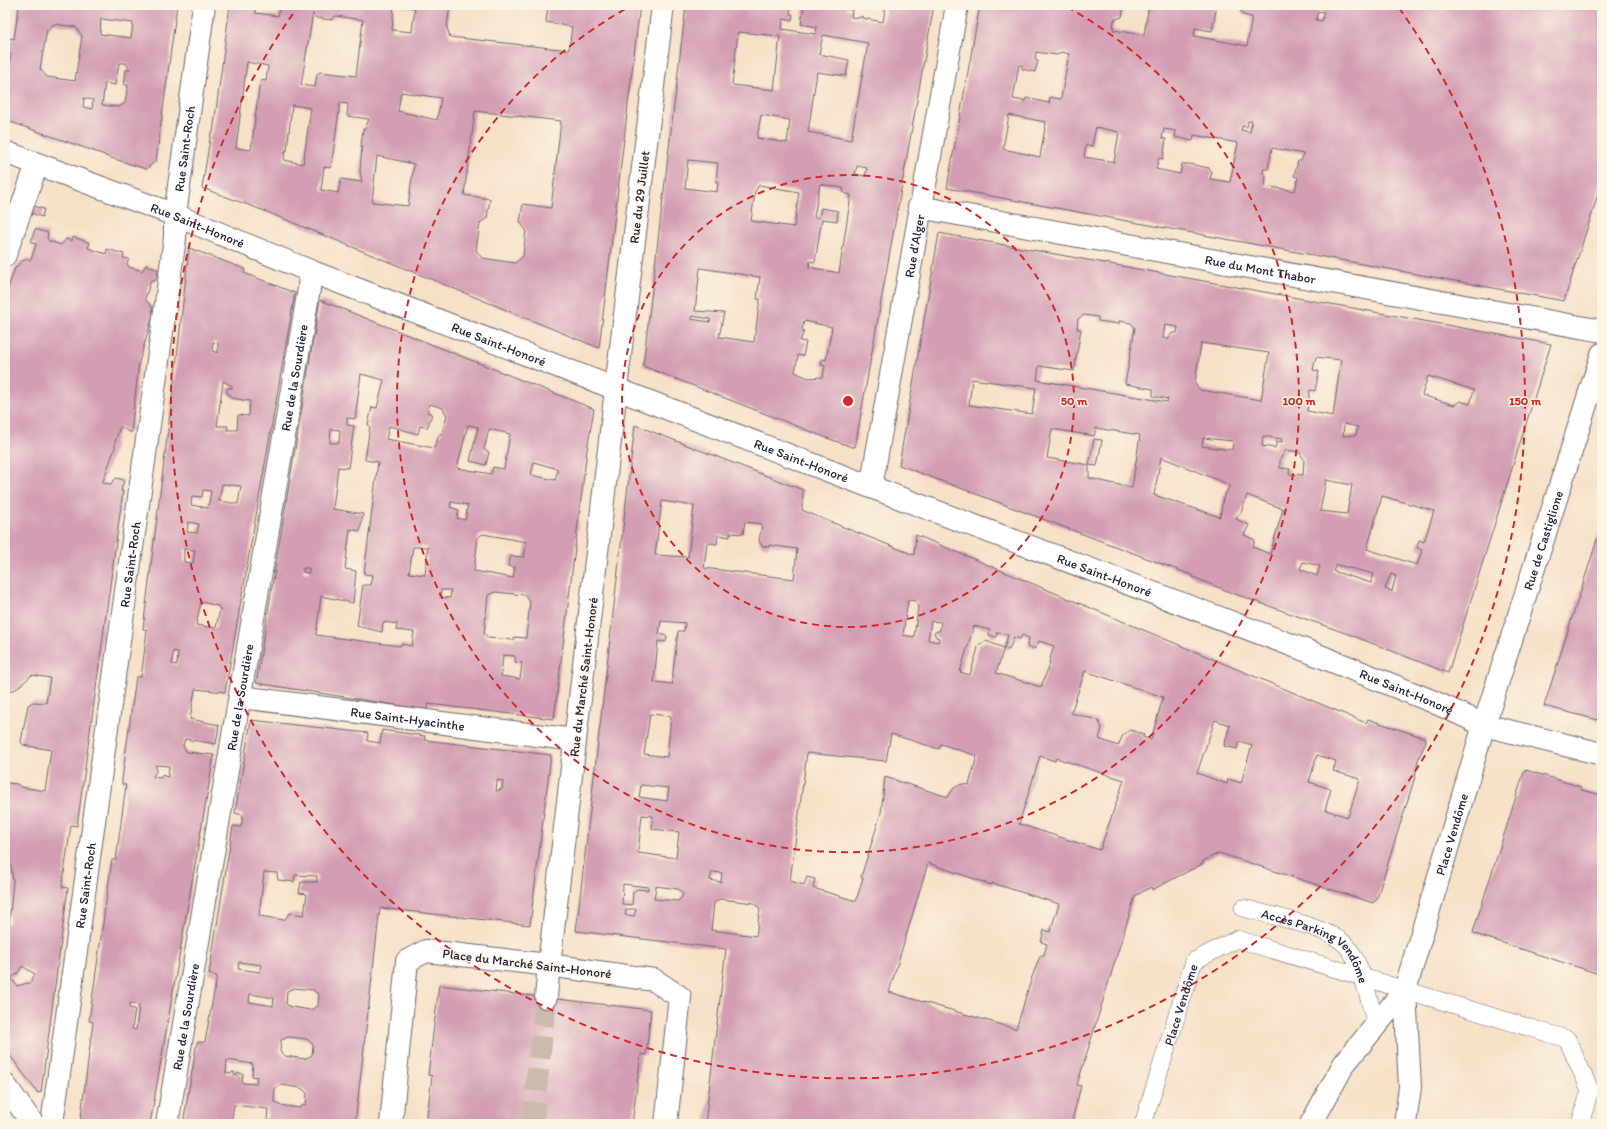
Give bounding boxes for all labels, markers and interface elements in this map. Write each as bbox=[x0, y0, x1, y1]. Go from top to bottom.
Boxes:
street label: Rue Saint-Roch bbox=[171, 105, 198, 193]
street label: Rue du 29 Juillet bbox=[626, 150, 653, 244]
street label: Rue Saint-Honoré bbox=[148, 200, 247, 251]
street label: Rue d'Alger bbox=[902, 212, 928, 279]
street label: Rue du Mont Thabor bbox=[1204, 252, 1318, 287]
street label: Rue Saint-Honoré bbox=[449, 319, 548, 369]
street label: Rue de la Sourdière bbox=[278, 323, 311, 432]
centre of rings bbox=[841, 394, 855, 408]
text: 50 m bbox=[1061, 394, 1088, 408]
text: 100 m bbox=[1282, 394, 1316, 408]
text: 150 m bbox=[1509, 394, 1542, 408]
street label: Rue Saint-Honoré bbox=[752, 436, 851, 486]
street label: Rue de Castiglione bbox=[1520, 489, 1566, 592]
street label: Rue Saint-Roch bbox=[117, 520, 144, 608]
street label: Rue Saint-Honoré bbox=[1055, 551, 1154, 600]
street label: Rue du Marché Saint-Honoré bbox=[566, 596, 601, 758]
street label: Rue de la Sourdière bbox=[224, 643, 257, 752]
street label: Rue Saint-Honoré bbox=[1357, 666, 1456, 718]
street label: Rue Saint-Hyacinthe bbox=[350, 704, 466, 734]
street label: Place Vendôme bbox=[1433, 792, 1471, 877]
street label: Rue Saint-Roch bbox=[72, 841, 99, 929]
street label: Accès Parking Vendôme bbox=[1260, 906, 1371, 985]
street label: Place du Marché Saint-Honoré bbox=[442, 946, 612, 981]
street label: Rue de la Sourdière bbox=[169, 962, 202, 1071]
street label: Place Vendôme bbox=[1161, 962, 1201, 1048]

